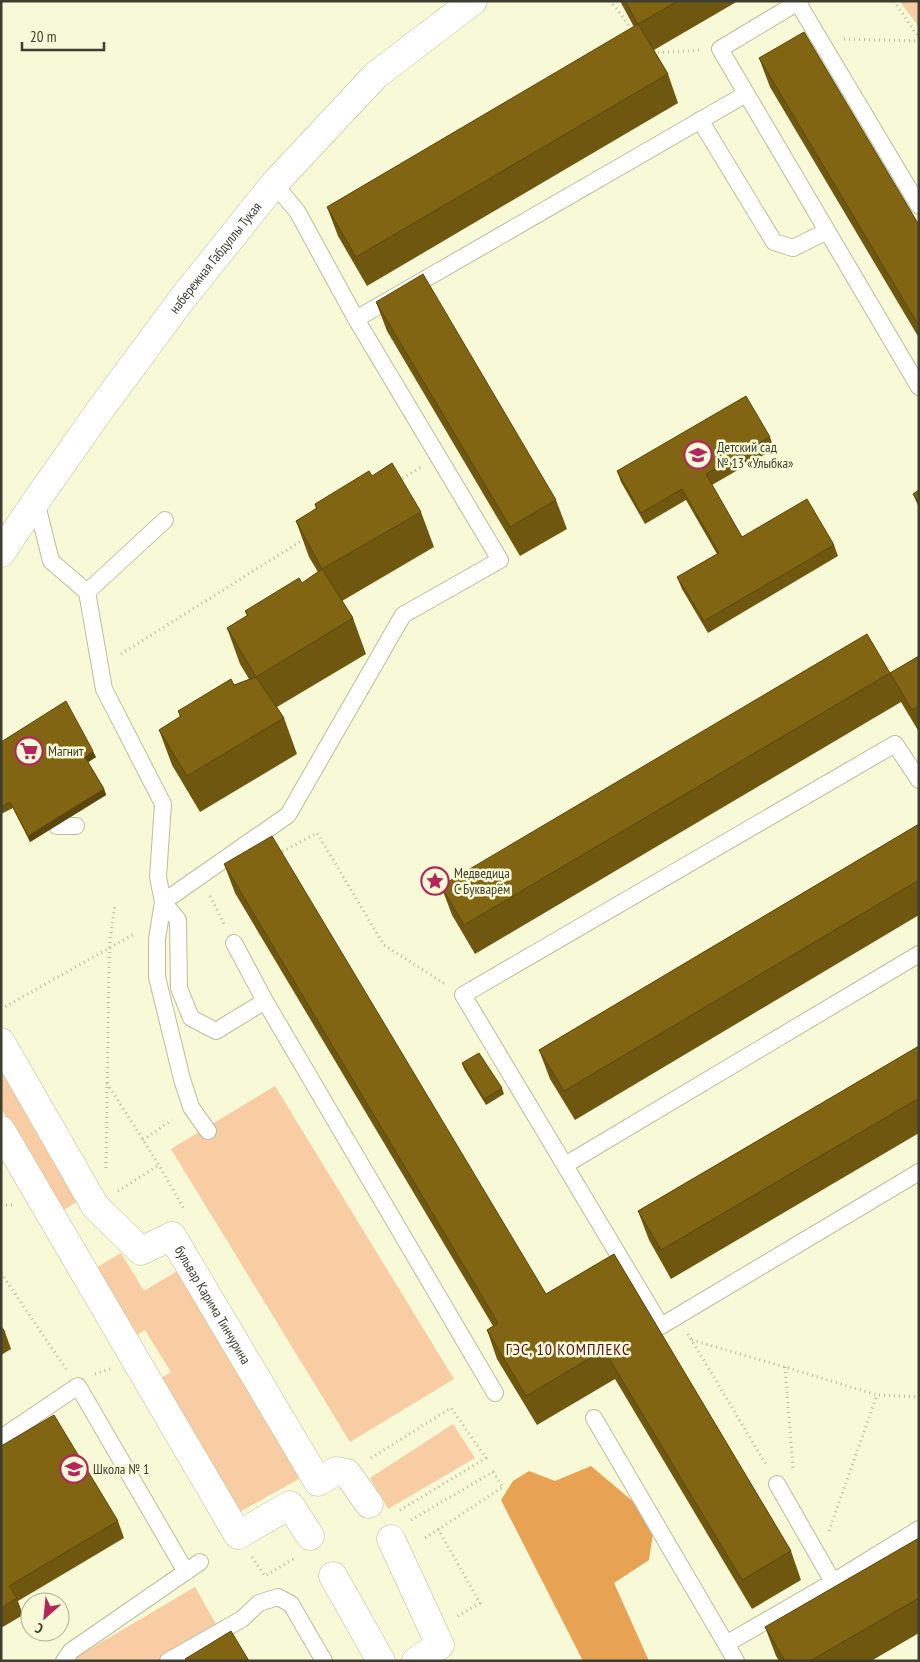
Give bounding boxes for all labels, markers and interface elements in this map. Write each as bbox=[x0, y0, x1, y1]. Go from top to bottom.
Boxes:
scale bar bbox=[22, 20, 105, 52]
text: 20 m bbox=[30, 27, 56, 46]
street label: набережная Габдуллы Тукая bbox=[165, 198, 265, 317]
place label: Детский сад № 13 «Улыбка» bbox=[717, 438, 793, 472]
school or university icon: Детский сад № 13 «Улыбка» bbox=[683, 440, 713, 470]
supermarket icon: Магнит bbox=[14, 736, 44, 766]
place label: Магнит bbox=[48, 742, 84, 760]
place label: Медведица С Букварём bbox=[454, 864, 510, 898]
place icon: Медведица С Букварём bbox=[420, 866, 450, 896]
street label: бульвар Карима Тинчурина bbox=[171, 1242, 255, 1367]
district label: ГЭС, 10 КОМПЛЕКС bbox=[506, 1339, 630, 1359]
school or university icon: Школа № 1 bbox=[59, 1454, 89, 1484]
place label: Школа № 1 bbox=[93, 1460, 149, 1478]
north arrow bbox=[20, 1592, 70, 1642]
text: С bbox=[32, 1619, 46, 1638]

